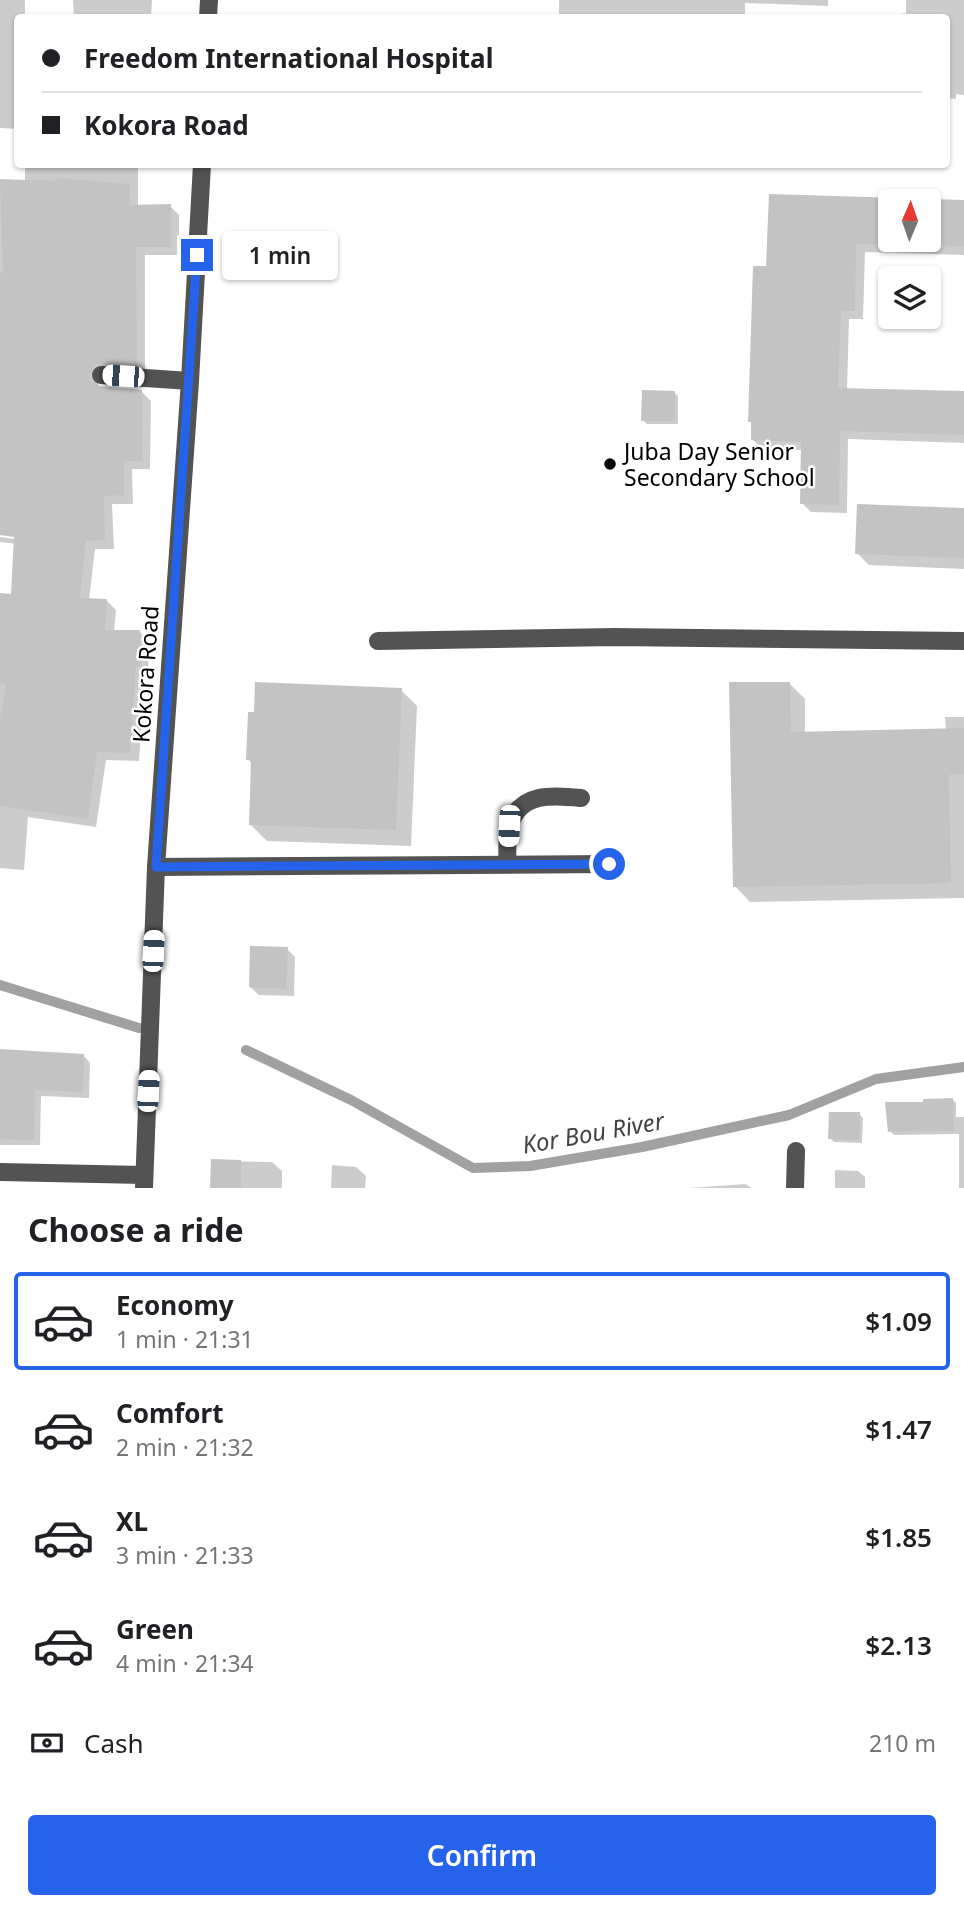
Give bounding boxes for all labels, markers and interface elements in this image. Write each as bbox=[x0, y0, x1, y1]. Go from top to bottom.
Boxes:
text: Freedom International Hospital bbox=[84, 40, 493, 76]
text: Kokora Road bbox=[84, 107, 249, 143]
north arrow bbox=[878, 189, 942, 252]
map controls bbox=[878, 189, 941, 329]
callout: 1 min bbox=[222, 230, 337, 280]
route end bbox=[181, 239, 213, 271]
text: 1 min bbox=[249, 239, 311, 271]
button: layers bbox=[878, 266, 941, 329]
car bbox=[102, 364, 145, 388]
place label: Juba Day Senior Secondary School bbox=[622, 435, 815, 493]
marker: Juba Day Senior Secondary School bbox=[602, 456, 618, 472]
street label: Kokora Road bbox=[124, 604, 166, 744]
car bbox=[498, 804, 521, 848]
route start bbox=[593, 848, 625, 880]
car bbox=[142, 929, 165, 973]
car bbox=[137, 1069, 160, 1113]
water label: Kor Bou River bbox=[519, 1103, 668, 1161]
text: Choose a ride bbox=[28, 1208, 244, 1251]
text: Economy bbox=[116, 1287, 234, 1323]
icon: car bbox=[32, 1290, 95, 1353]
text: $1.09 bbox=[865, 1303, 932, 1339]
text: 1 min · 21:31 bbox=[116, 1323, 254, 1355]
text: Comfort bbox=[116, 1395, 224, 1431]
icon: car bbox=[32, 1398, 95, 1461]
text: $1.47 bbox=[865, 1411, 932, 1447]
text: 2 min · 21:32 bbox=[116, 1431, 254, 1463]
text: XL bbox=[116, 1503, 148, 1539]
icon: car bbox=[32, 1506, 95, 1569]
text: $1.85 bbox=[865, 1519, 932, 1555]
text: 3 min · 21:33 bbox=[116, 1539, 254, 1571]
text: Green bbox=[116, 1611, 194, 1647]
icon: car bbox=[32, 1614, 95, 1677]
text: $2.13 bbox=[865, 1627, 932, 1663]
text: 4 min · 21:34 bbox=[116, 1647, 254, 1679]
icon: cash bbox=[28, 1724, 66, 1762]
text: Cash bbox=[84, 1725, 144, 1761]
text: 210 m bbox=[869, 1727, 936, 1759]
button: Confirm bbox=[28, 1815, 936, 1895]

